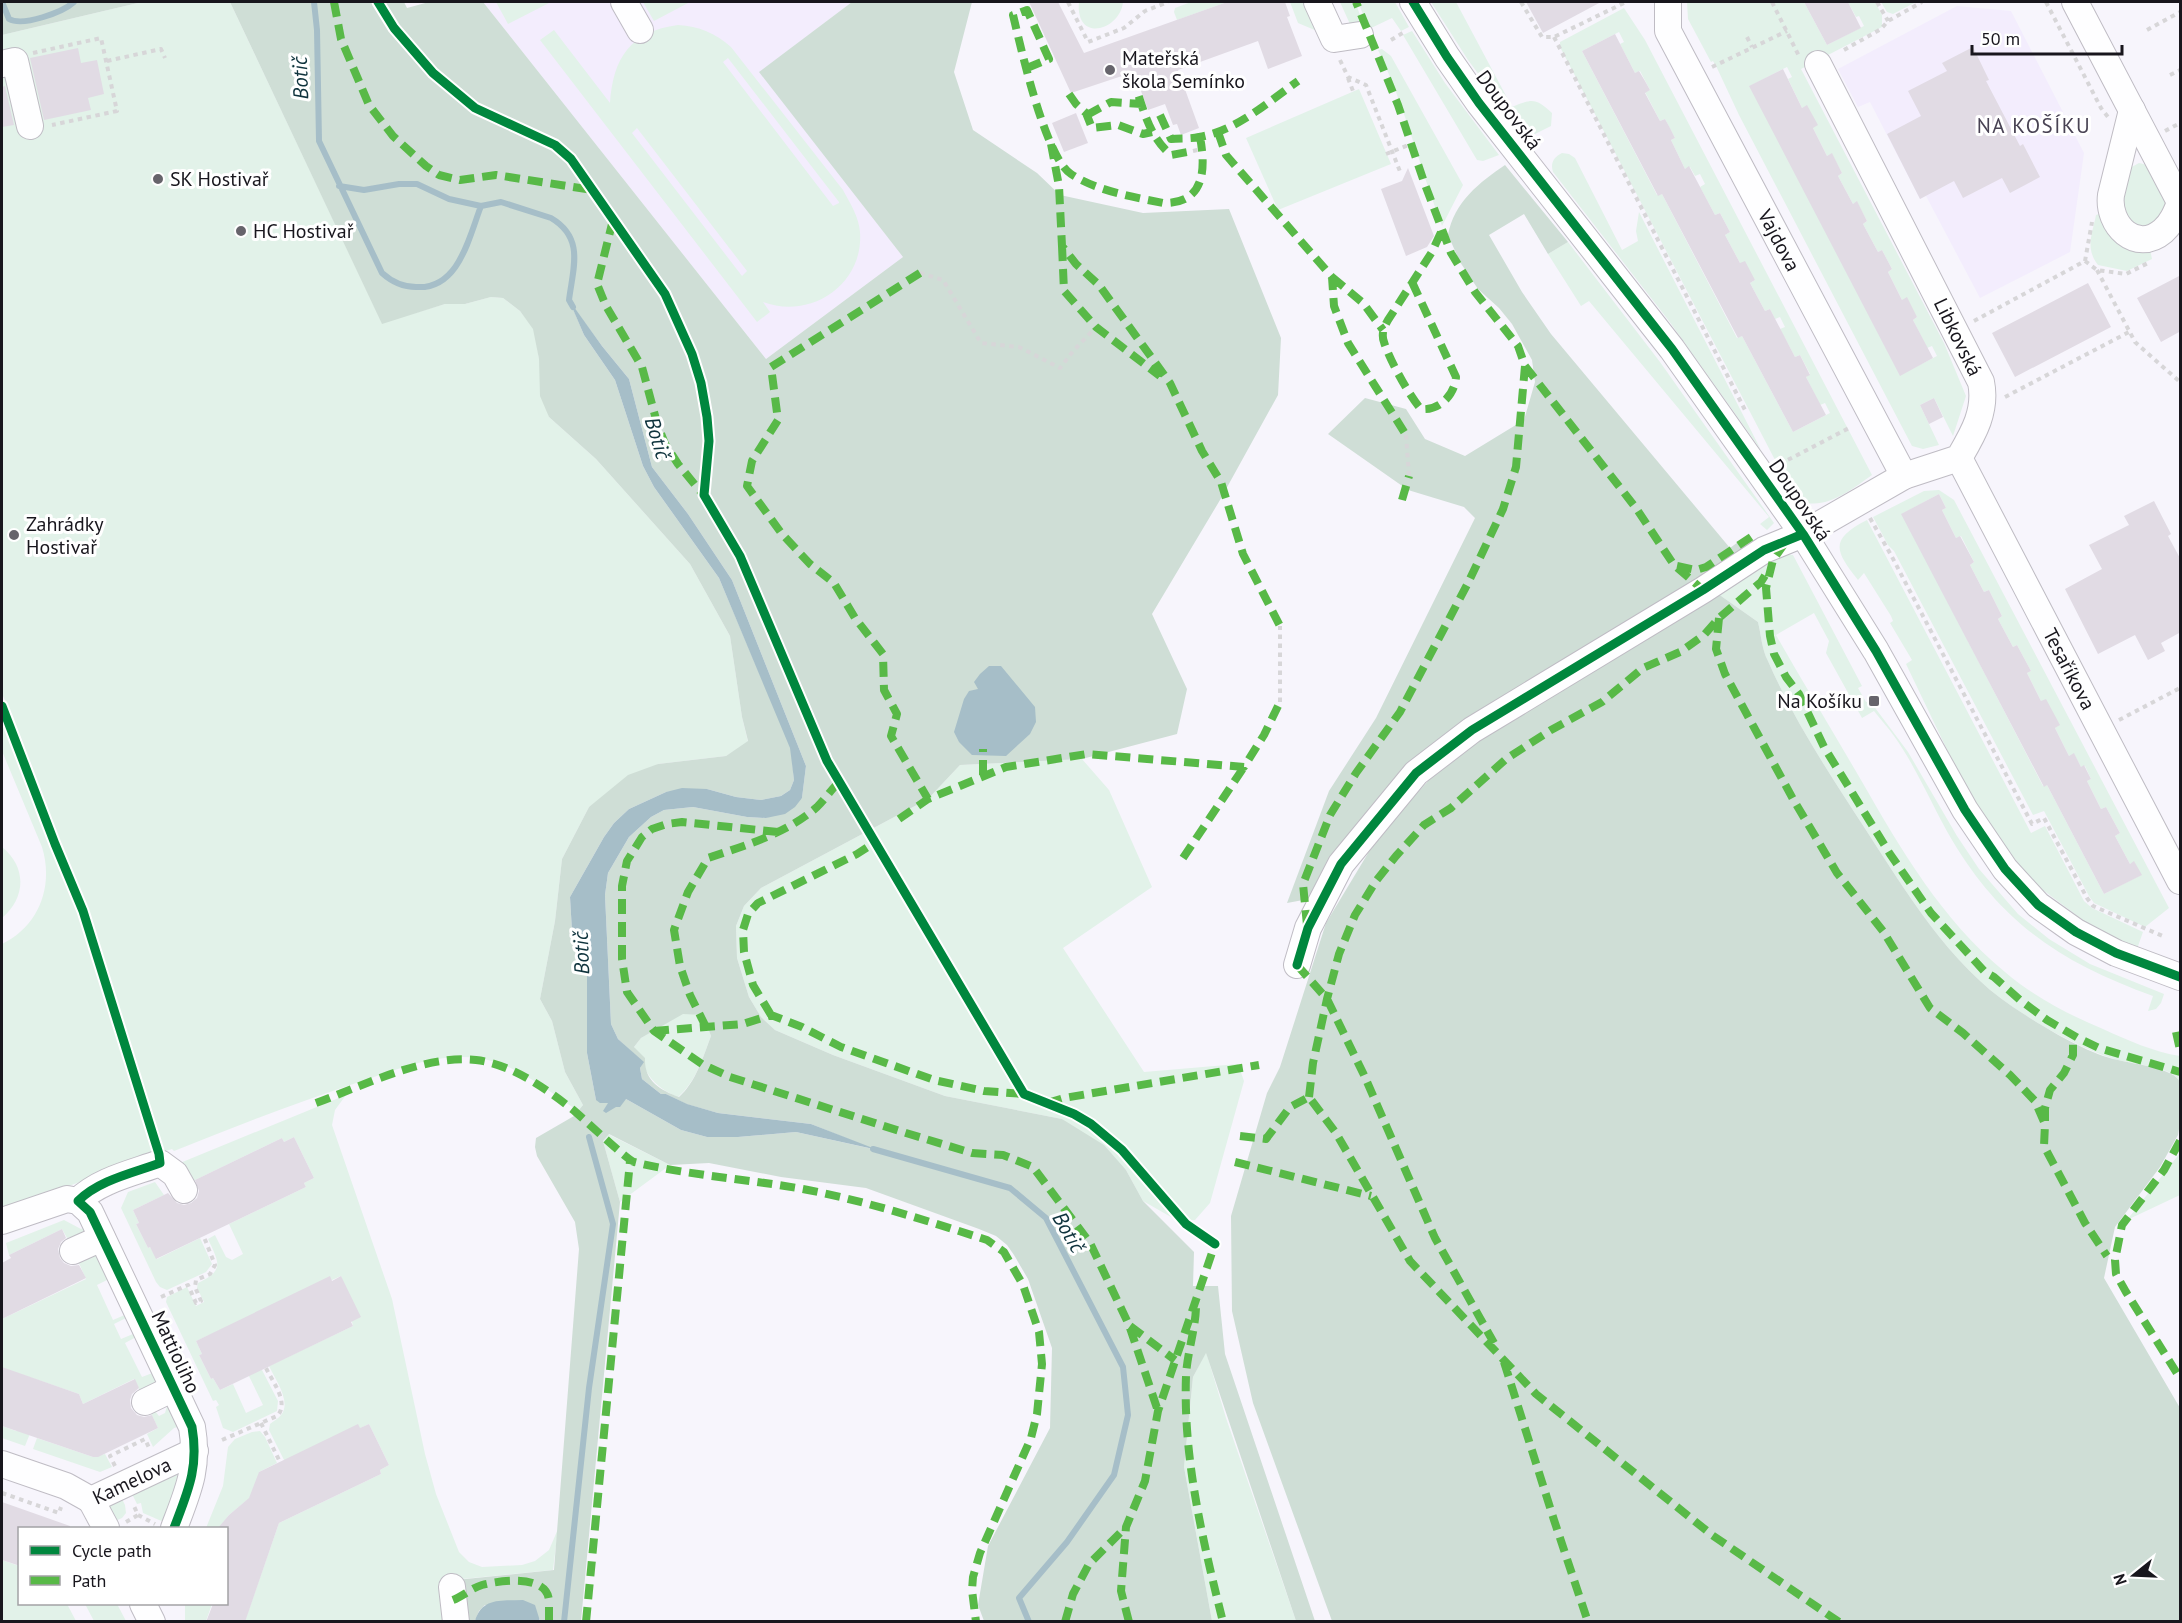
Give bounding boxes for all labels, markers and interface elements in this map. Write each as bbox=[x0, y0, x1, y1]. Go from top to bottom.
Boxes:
scale bar bbox=[1972, 18, 2122, 56]
text: 50 m bbox=[1981, 27, 2020, 50]
place label: Mateřská škola Semínko bbox=[1122, 45, 1245, 94]
water label: Botič bbox=[286, 54, 314, 100]
marker: Mateřská škola Semínko bbox=[1103, 63, 1117, 77]
street label: Doupovská bbox=[1470, 65, 1548, 155]
district label: NA KOŠÍKU bbox=[1977, 112, 2091, 139]
place label: SK Hostivař bbox=[170, 166, 269, 192]
marker: SK Hostivař bbox=[151, 172, 165, 186]
street label: Vajdova bbox=[1752, 204, 1806, 276]
place label: HC Hostivař bbox=[253, 218, 354, 244]
marker: HC Hostivař bbox=[234, 224, 248, 238]
street label: Libkovská bbox=[1928, 294, 1988, 380]
water label: Botič bbox=[639, 414, 678, 465]
street label: Doupovská bbox=[1763, 454, 1837, 546]
place label: Zahrádky Hostivař bbox=[26, 511, 104, 560]
marker: Zahrádky Hostivař bbox=[7, 528, 21, 542]
street label: Tesaříkova bbox=[2037, 624, 2101, 714]
place label: Na Košíku bbox=[1777, 688, 1862, 714]
marker: Na Košíku bbox=[1867, 694, 1881, 708]
water label: Botič bbox=[567, 929, 595, 975]
water label: Botič bbox=[1047, 1207, 1093, 1259]
street label: Mattioliho bbox=[146, 1307, 206, 1397]
street label: Kamelova bbox=[88, 1451, 175, 1510]
legend bbox=[18, 1527, 228, 1605]
text: Cycle path bbox=[72, 1539, 152, 1562]
north arrow bbox=[2104, 1545, 2164, 1605]
text: Path bbox=[72, 1569, 106, 1592]
text: N bbox=[2109, 1572, 2131, 1588]

